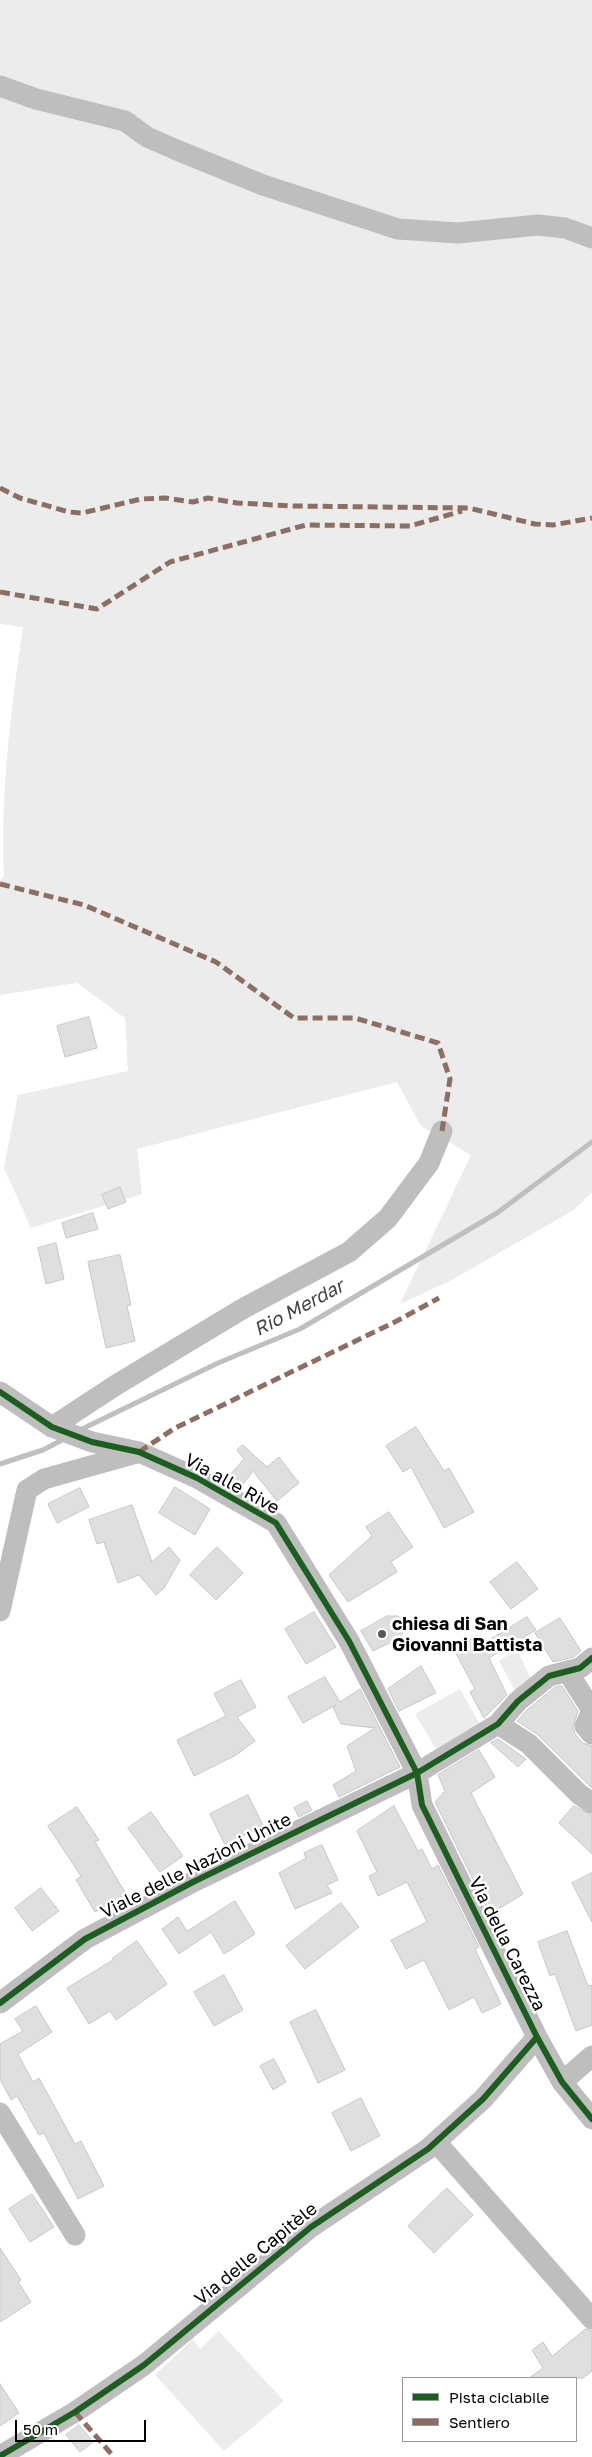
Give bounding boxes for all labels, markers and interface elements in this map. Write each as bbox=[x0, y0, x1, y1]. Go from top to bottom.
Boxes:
water label: Rio Merdar bbox=[250, 1275, 348, 1341]
street label: Via alle Rive bbox=[181, 1449, 283, 1519]
place label: chiesa di San Giovanni Battista bbox=[392, 1613, 542, 1656]
marker: chiesa di San Giovanni Battista bbox=[376, 1628, 388, 1640]
street label: Viale delle Nazioni Unite bbox=[97, 1808, 295, 1924]
street label: Via della Carezza bbox=[464, 1873, 550, 2015]
street label: Via delle Capitèle bbox=[190, 2198, 322, 2310]
legend bbox=[402, 2377, 577, 2442]
text: Pista ciclabile bbox=[449, 2388, 549, 2406]
scale bar bbox=[18, 2410, 149, 2442]
text: Sentiero bbox=[449, 2413, 510, 2431]
text: 50 m bbox=[23, 2420, 58, 2438]

